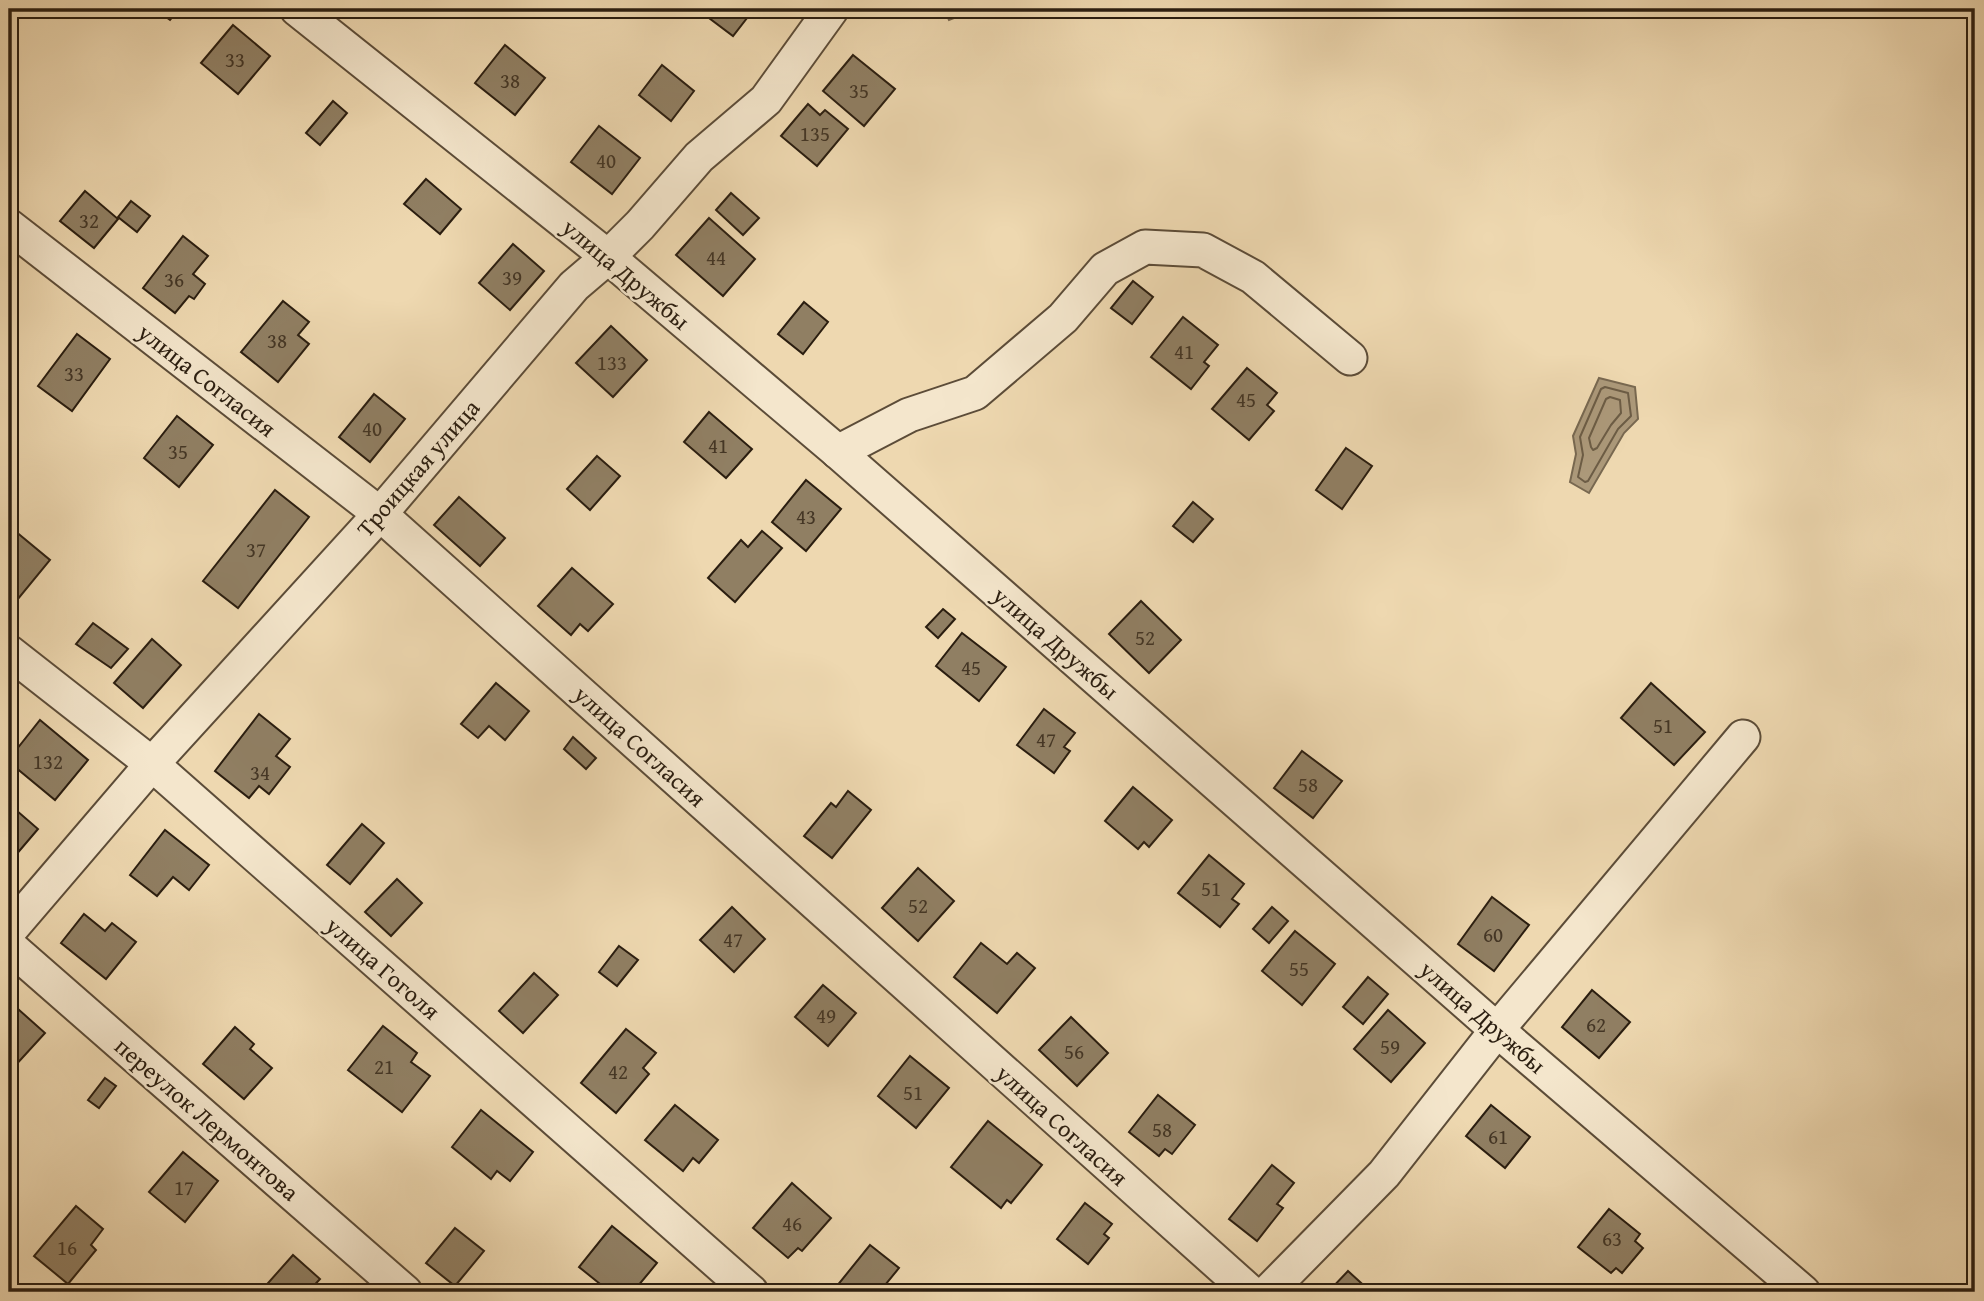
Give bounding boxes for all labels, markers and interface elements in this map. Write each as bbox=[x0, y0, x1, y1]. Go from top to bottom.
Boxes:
house number: 33 bbox=[225, 44, 245, 75]
house number: 38 bbox=[500, 65, 520, 96]
house number: 35 bbox=[849, 75, 869, 106]
house number: 135 bbox=[800, 118, 830, 149]
house number: 40 bbox=[596, 145, 616, 176]
house number: 32 bbox=[79, 205, 99, 236]
street label: улица Дружбы bbox=[554, 209, 698, 338]
house number: 44 bbox=[706, 242, 726, 273]
house number: 39 bbox=[502, 262, 522, 293]
house number: 36 bbox=[164, 264, 184, 295]
street label: улица Согласия bbox=[130, 314, 284, 445]
house number: 38 bbox=[267, 325, 287, 356]
house number: 41 bbox=[1174, 336, 1194, 367]
house number: 133 bbox=[597, 347, 627, 378]
house number: 33 bbox=[64, 358, 84, 389]
house number: 45 bbox=[1236, 384, 1256, 415]
street label: Троицкая улица bbox=[348, 391, 488, 545]
house number: 40 bbox=[362, 413, 382, 444]
house number: 41 bbox=[708, 430, 728, 461]
house number: 35 bbox=[168, 436, 188, 467]
house number: 43 bbox=[796, 501, 816, 532]
house number: 37 bbox=[246, 534, 266, 565]
street label: улица Дружбы bbox=[984, 578, 1127, 708]
house number: 52 bbox=[1135, 622, 1155, 653]
house number: 45 bbox=[961, 652, 981, 683]
street label: улица Согласия bbox=[565, 676, 714, 815]
house number: 51 bbox=[1653, 710, 1673, 741]
house number: 47 bbox=[1036, 724, 1056, 755]
house number: 132 bbox=[33, 746, 63, 777]
house number: 34 bbox=[250, 757, 270, 788]
house number: 58 bbox=[1298, 769, 1318, 800]
house number: 51 bbox=[1201, 873, 1221, 904]
house number: 52 bbox=[908, 890, 928, 921]
street label: улица Гоголя bbox=[317, 908, 448, 1028]
house number: 60 bbox=[1483, 919, 1503, 950]
house number: 47 bbox=[723, 924, 743, 955]
street label: улица Дружбы bbox=[1411, 952, 1554, 1082]
house number: 55 bbox=[1289, 953, 1309, 984]
house number: 49 bbox=[816, 1000, 836, 1031]
house number: 62 bbox=[1586, 1009, 1606, 1040]
street label: переулок Лермонтова bbox=[107, 1029, 307, 1209]
house number: 59 bbox=[1380, 1031, 1400, 1062]
house number: 56 bbox=[1064, 1036, 1084, 1067]
house number: 21 bbox=[374, 1051, 394, 1082]
street label: улица Согласия bbox=[987, 1055, 1136, 1194]
house number: 42 bbox=[608, 1056, 628, 1087]
house number: 51 bbox=[903, 1077, 923, 1108]
house number: 58 bbox=[1152, 1114, 1172, 1145]
house number: 61 bbox=[1488, 1121, 1508, 1152]
house number: 17 bbox=[174, 1172, 194, 1203]
house number: 46 bbox=[782, 1208, 802, 1239]
house number: 63 bbox=[1602, 1223, 1622, 1254]
house number: 16 bbox=[57, 1232, 77, 1263]

